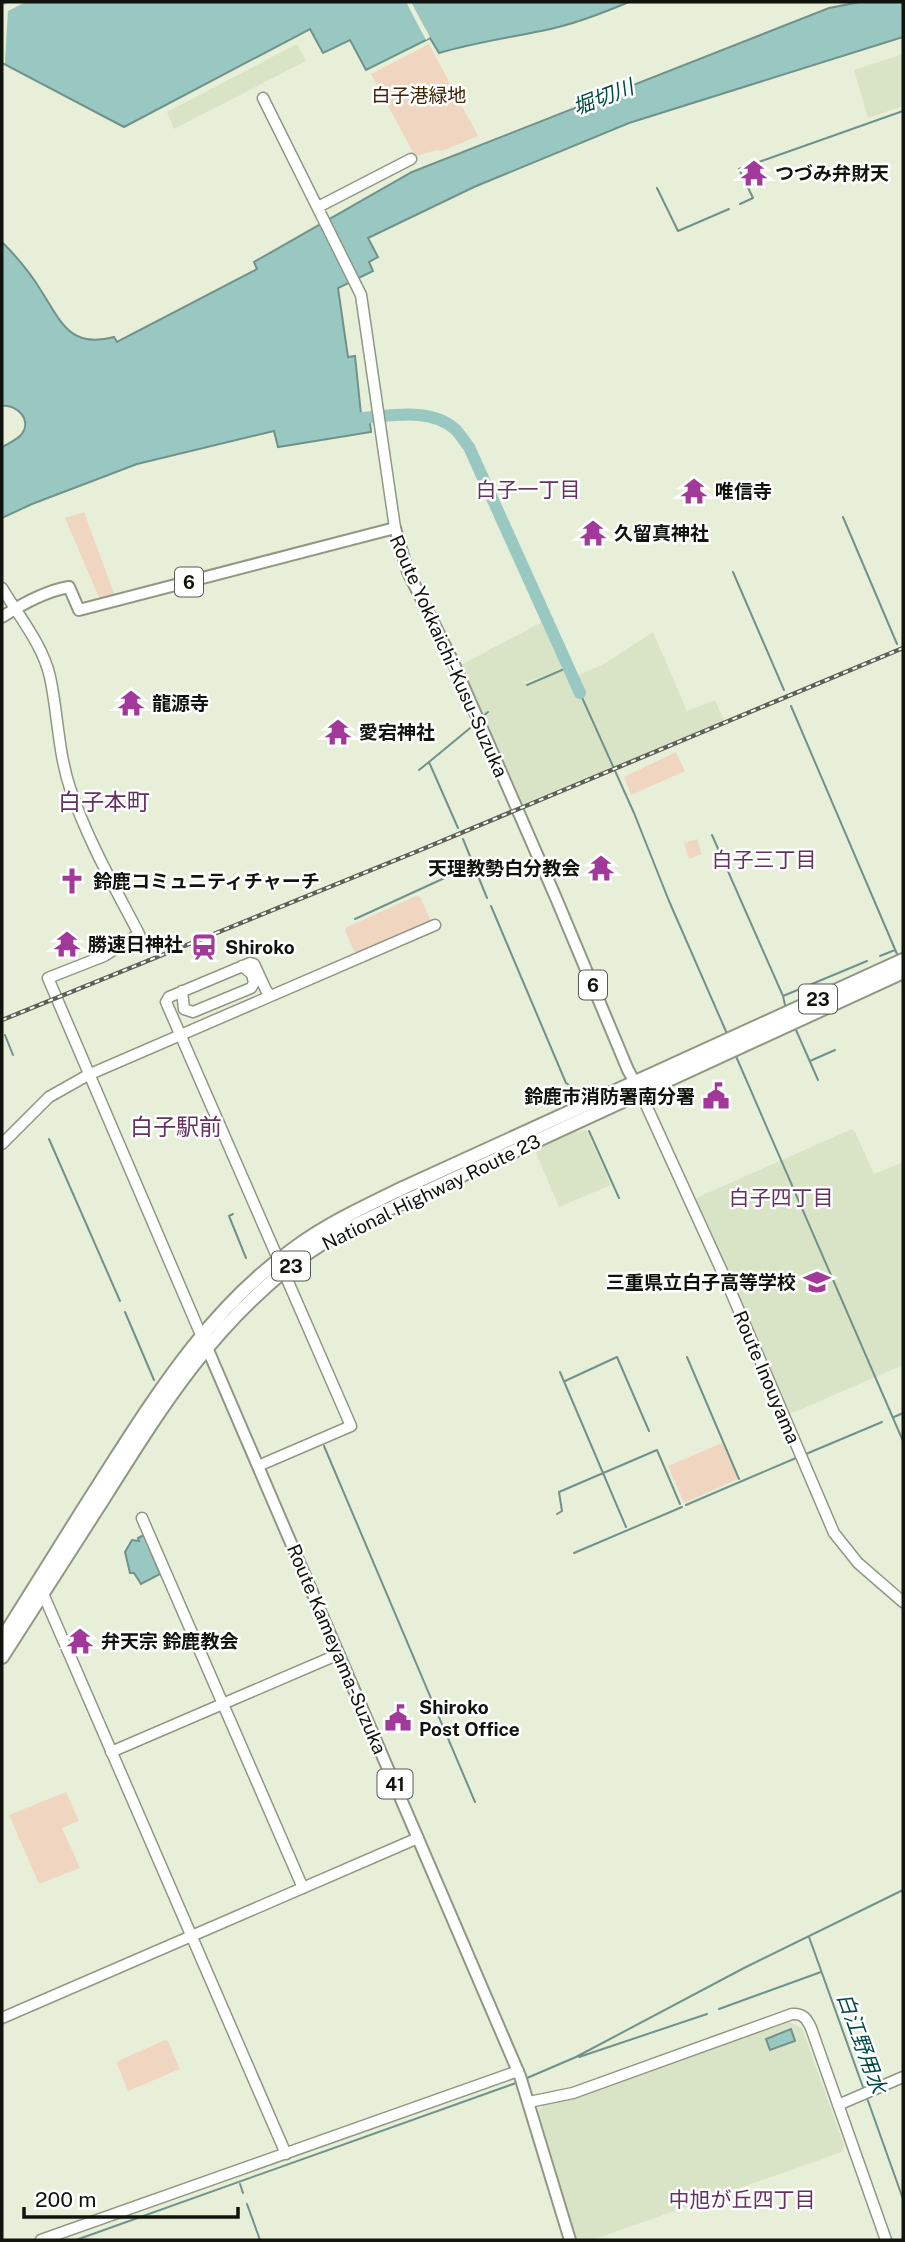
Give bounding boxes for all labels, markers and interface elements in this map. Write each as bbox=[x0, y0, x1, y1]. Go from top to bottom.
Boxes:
water label: 堀切川 bbox=[569, 73, 639, 120]
park label: 白子港緑地 bbox=[371, 84, 467, 106]
temple icon: つづみ弁財天 bbox=[739, 158, 769, 188]
place label: つづみ弁財天 bbox=[775, 162, 889, 184]
temple icon: 唯信寺 bbox=[679, 476, 709, 506]
district label: 白子一丁目 bbox=[476, 477, 581, 502]
place label: 唯信寺 bbox=[715, 480, 772, 502]
temple icon: 久留真神社 bbox=[578, 518, 608, 548]
place label: 久留真神社 bbox=[614, 522, 709, 544]
street label: Route Yokkaichi-Kusu-Suzuka bbox=[385, 531, 513, 781]
road number: 6 bbox=[175, 568, 203, 596]
temple icon: 龍源寺 bbox=[116, 688, 146, 718]
place label: 龍源寺 bbox=[152, 692, 209, 714]
temple icon: 愛宕神社 bbox=[323, 717, 353, 747]
place label: 愛宕神社 bbox=[359, 721, 435, 743]
district label: 白子本町 bbox=[58, 788, 150, 815]
district label: 白子三丁目 bbox=[712, 847, 817, 872]
temple icon: 天理教勢白分教会 bbox=[586, 853, 616, 883]
place label: 天理教勢白分教会 bbox=[428, 857, 580, 879]
church icon: 鈴鹿コミュニティチャーチ bbox=[57, 866, 87, 896]
place label: 鈴鹿コミュニティチャーチ bbox=[93, 870, 320, 892]
temple icon: 勝速日神社 bbox=[52, 929, 82, 959]
station icon: Shiroko bbox=[189, 932, 219, 962]
place label: 勝速日神社 bbox=[88, 933, 183, 955]
place label: Shiroko bbox=[225, 936, 295, 958]
road number: 6 bbox=[579, 970, 607, 1000]
road number: 23 bbox=[799, 984, 837, 1014]
public building icon: 鈴鹿市消防署南分署 bbox=[701, 1081, 731, 1111]
place label: 鈴鹿市消防署南分署 bbox=[524, 1085, 695, 1107]
district label: 白子駅前 bbox=[130, 1113, 222, 1140]
street label: National Highway Route 23 bbox=[318, 1129, 544, 1255]
district label: 白子四丁目 bbox=[729, 1185, 834, 1210]
road number: 23 bbox=[272, 1252, 310, 1280]
school or university icon: 三重県立白子高等学校 bbox=[802, 1267, 832, 1297]
place label: 三重県立白子高等学校 bbox=[606, 1271, 796, 1293]
street label: Route Inouyama bbox=[729, 1307, 805, 1447]
street label: Route Kameyama-Suzuka bbox=[283, 1541, 391, 1757]
temple icon: 弁天宗 鈴鹿教会 bbox=[65, 1626, 95, 1656]
place label: 弁天宗 鈴鹿教会 bbox=[101, 1630, 238, 1652]
place label: Shiroko Post Office bbox=[419, 1696, 520, 1740]
public building icon: Shiroko Post Office bbox=[383, 1703, 413, 1733]
road number: 41 bbox=[378, 1770, 412, 1798]
water label: 白江野用水 bbox=[832, 1989, 892, 2098]
scale bar bbox=[24, 2176, 238, 2220]
text: 200 m bbox=[35, 2187, 96, 2212]
district label: 中旭が丘四丁目 bbox=[669, 2187, 816, 2212]

